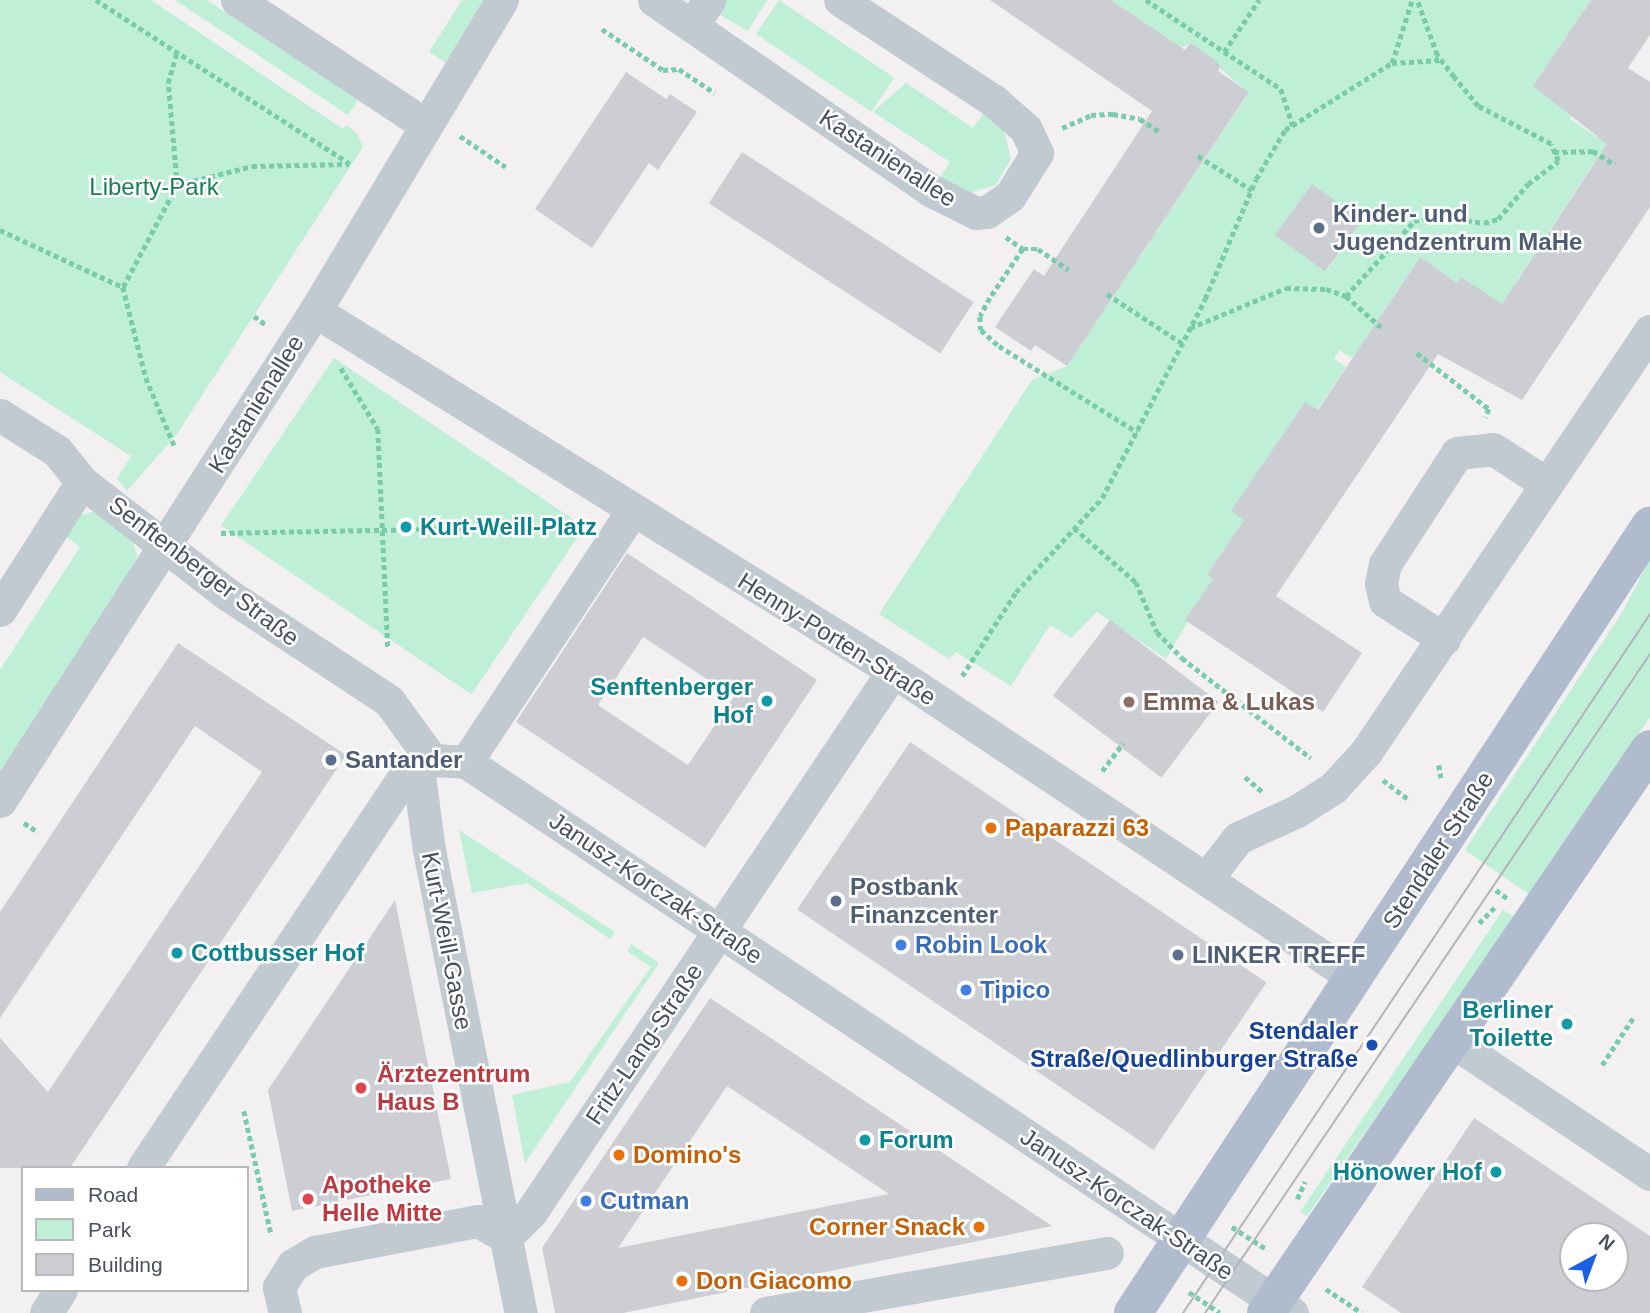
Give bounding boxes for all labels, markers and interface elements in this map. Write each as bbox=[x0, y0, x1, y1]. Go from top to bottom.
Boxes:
street label: Kastanienallee bbox=[814, 103, 962, 213]
park label: Liberty-Park bbox=[89, 173, 219, 201]
place label: Kinder- und Jugendzentrum MaHe bbox=[1333, 200, 1582, 256]
marker: Kinder- und Jugendzentrum MaHe bbox=[1311, 220, 1327, 236]
street label: Kastanienallee bbox=[202, 330, 310, 478]
street label: Senftenberger Straße bbox=[103, 490, 305, 652]
place label: Kurt-Weill-Platz bbox=[420, 513, 597, 541]
marker: Kurt-Weill-Platz bbox=[398, 519, 414, 535]
street label: Henny-Porten-Straße bbox=[733, 566, 941, 712]
place label: Senftenberger Hof bbox=[590, 673, 753, 729]
place label: Emma & Lukas bbox=[1143, 688, 1315, 716]
marker: Senftenberger Hof bbox=[759, 693, 775, 709]
marker: Emma & Lukas bbox=[1121, 694, 1137, 710]
place label: Santander bbox=[345, 746, 462, 774]
marker: Santander bbox=[323, 752, 339, 768]
street label: Stendaler Straße bbox=[1377, 766, 1499, 934]
street label: Janusz-Korczak-Straße bbox=[544, 806, 768, 970]
place label: Paparazzi 63 bbox=[1005, 814, 1149, 842]
marker: Paparazzi 63 bbox=[983, 820, 999, 836]
street label: Kurt-Weill-Gasse bbox=[416, 849, 478, 1033]
place label: Postbank Finanzcenter bbox=[850, 873, 998, 929]
marker: Postbank Finanzcenter bbox=[828, 893, 844, 909]
place label: Robin Look bbox=[915, 931, 1047, 959]
marker: Robin Look bbox=[893, 937, 909, 953]
place label: Cottbusser Hof bbox=[191, 939, 364, 967]
place label: LINKER TREFF bbox=[1192, 941, 1365, 969]
marker: Cottbusser Hof bbox=[169, 945, 185, 961]
marker: LINKER TREFF bbox=[1170, 947, 1186, 963]
street label: Fritz-Lang-Straße bbox=[579, 958, 709, 1130]
place label: Tipico bbox=[980, 976, 1050, 1004]
marker: Tipico bbox=[958, 982, 974, 998]
place label: Berliner Toilette bbox=[1462, 996, 1553, 1052]
marker: Berliner Toilette bbox=[1559, 1016, 1575, 1032]
place label: Stendaler Straße/Quedlinburger Straße bbox=[1030, 1017, 1358, 1073]
marker: Stendaler Straße/Quedlinburger Straße bbox=[1364, 1037, 1380, 1053]
place label: Ärztezentrum Haus B bbox=[377, 1060, 530, 1116]
marker: Ärztezentrum Haus B bbox=[351, 1078, 371, 1098]
street label: Janusz-Korczak-Straße bbox=[1015, 1122, 1239, 1286]
place label: Forum bbox=[879, 1126, 954, 1154]
marker: Forum bbox=[857, 1132, 873, 1148]
place label: Domino's bbox=[633, 1141, 741, 1169]
marker: Domino's bbox=[611, 1147, 627, 1163]
place label: Hönower Hof bbox=[1333, 1158, 1482, 1186]
marker: Hönower Hof bbox=[1488, 1164, 1504, 1180]
legend bbox=[21, 1166, 248, 1292]
place label: Apotheke Helle Mitte bbox=[322, 1171, 442, 1227]
text: Road bbox=[88, 1183, 138, 1206]
place label: Cutman bbox=[600, 1187, 689, 1215]
marker: Apotheke Helle Mitte bbox=[300, 1191, 316, 1207]
marker: Cutman bbox=[578, 1193, 594, 1209]
place label: Corner Snack bbox=[809, 1213, 965, 1241]
text: Park bbox=[88, 1218, 131, 1241]
marker: Corner Snack bbox=[971, 1219, 987, 1235]
north arrow bbox=[1559, 1222, 1629, 1292]
text: N bbox=[1595, 1230, 1619, 1255]
text: Building bbox=[88, 1253, 163, 1276]
place label: Don Giacomo bbox=[696, 1267, 852, 1295]
marker: Don Giacomo bbox=[674, 1273, 690, 1289]

